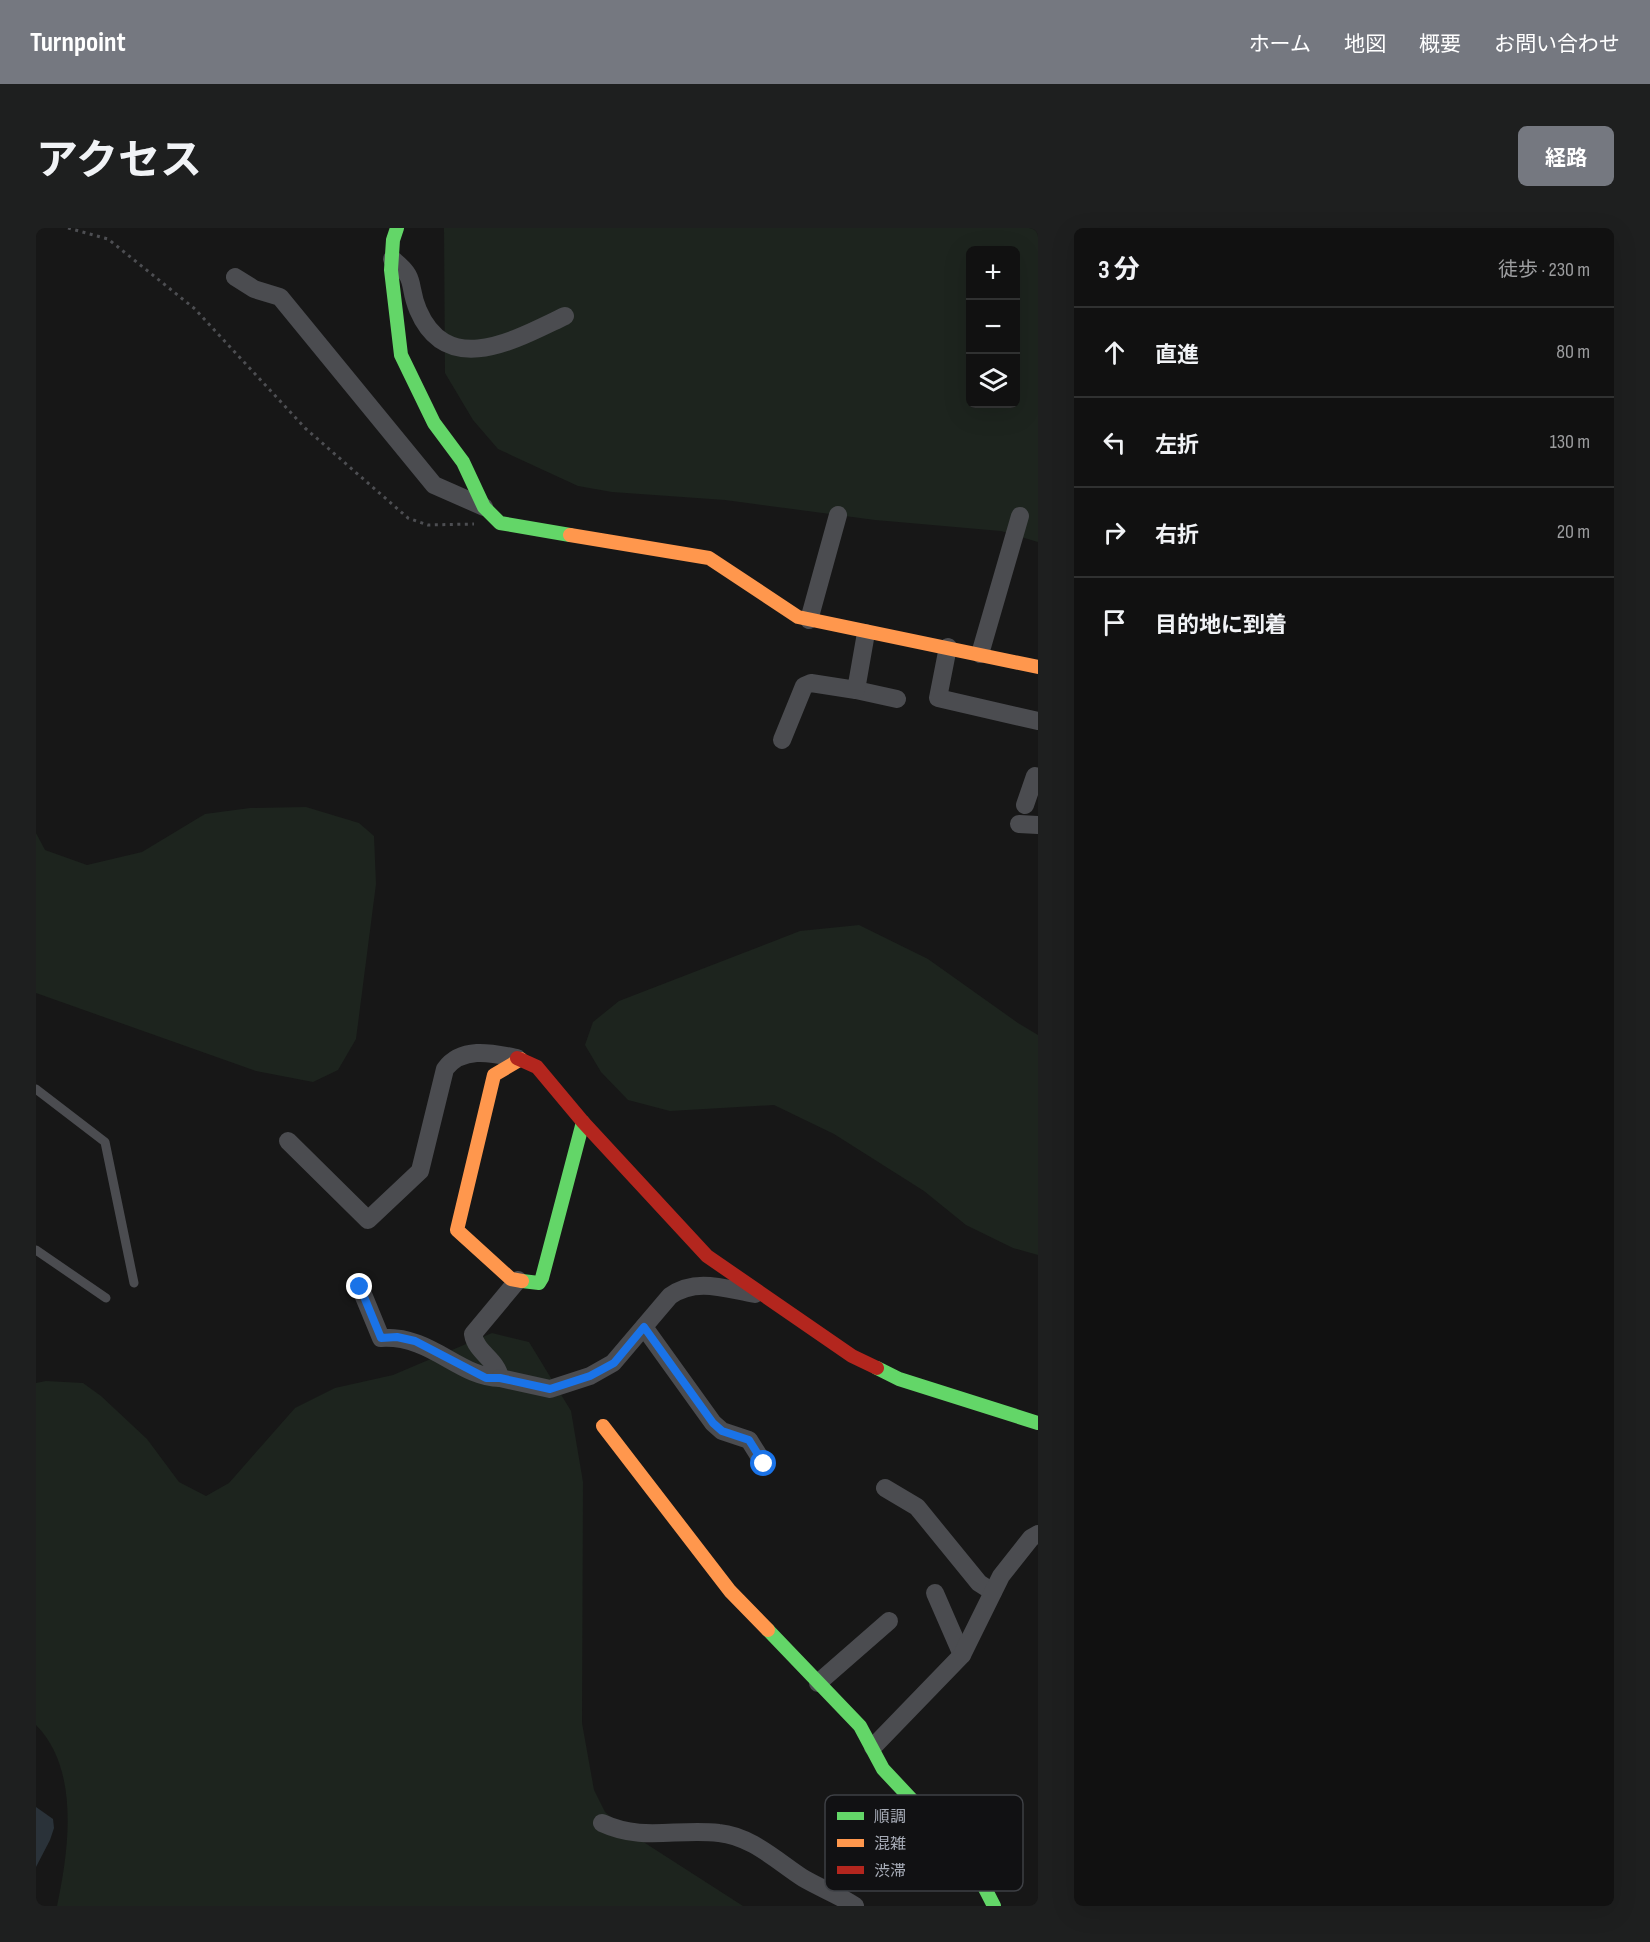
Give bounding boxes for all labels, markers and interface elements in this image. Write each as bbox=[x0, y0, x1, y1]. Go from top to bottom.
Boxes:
text: Turnpoint bbox=[30, 26, 126, 59]
text: ホーム bbox=[1249, 32, 1311, 57]
text: 地図 bbox=[1344, 32, 1386, 57]
text: 概要 bbox=[1419, 32, 1461, 57]
text: お問い合わせ bbox=[1494, 32, 1620, 57]
button: 経路 bbox=[1518, 126, 1614, 186]
text: アクセス bbox=[36, 136, 202, 187]
map controls bbox=[966, 246, 1020, 408]
button: + bbox=[966, 246, 1020, 300]
text: 3 分 bbox=[1098, 255, 1140, 286]
text: 徒歩 · 230 m bbox=[1498, 258, 1590, 282]
button: − bbox=[966, 300, 1020, 354]
icon: ahead bbox=[1098, 336, 1131, 369]
text: 80 m bbox=[1556, 340, 1590, 364]
text: 直進 bbox=[1155, 342, 1199, 369]
button: layers bbox=[966, 354, 1020, 408]
icon: left bbox=[1098, 426, 1131, 459]
text: 130 m bbox=[1550, 430, 1590, 454]
text: 左折 bbox=[1155, 432, 1199, 459]
icon: right bbox=[1098, 516, 1131, 549]
text: 20 m bbox=[1557, 520, 1590, 544]
text: 右折 bbox=[1155, 522, 1199, 549]
icon: arrive bbox=[1098, 606, 1131, 639]
text: 目的地に到着 bbox=[1155, 612, 1287, 639]
route end bbox=[346, 1273, 372, 1299]
route start bbox=[750, 1450, 776, 1476]
legend bbox=[825, 1795, 1023, 1891]
text: 順調 bbox=[874, 1808, 906, 1827]
text: 混雑 bbox=[874, 1835, 906, 1854]
text: 渋滞 bbox=[874, 1862, 906, 1881]

